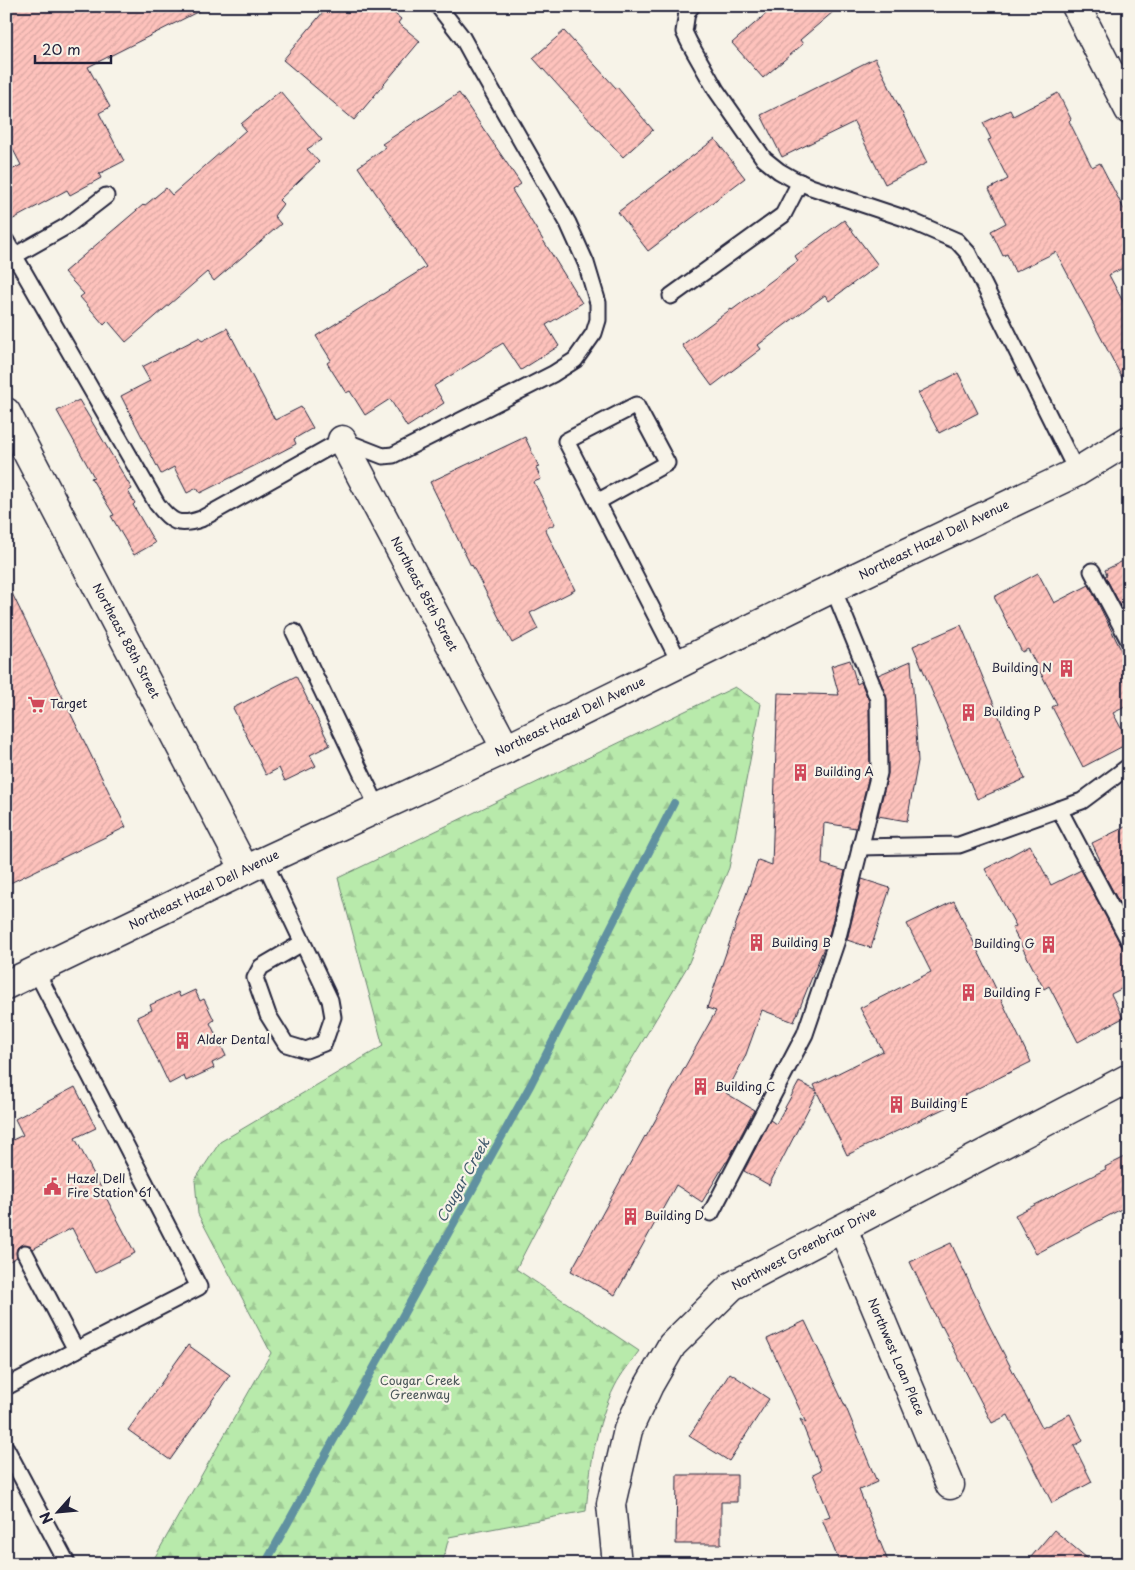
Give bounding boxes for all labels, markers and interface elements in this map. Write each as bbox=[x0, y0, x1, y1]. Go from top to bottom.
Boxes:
scale bar bbox=[35, 32, 111, 64]
text: 20 m bbox=[42, 37, 81, 60]
street label: Northeast Hazel Dell Avenue bbox=[855, 495, 1012, 583]
street label: Northeast 85th Street bbox=[387, 533, 463, 654]
street label: Northeast 88th Street bbox=[89, 580, 165, 701]
place label: Building N bbox=[991, 658, 1052, 676]
building icon: Building N bbox=[1056, 658, 1076, 678]
street label: Northeast Hazel Dell Avenue bbox=[491, 672, 648, 760]
supermarket icon: Target bbox=[26, 694, 46, 714]
place label: Target bbox=[50, 694, 87, 712]
building icon: Building P bbox=[959, 702, 979, 722]
place label: Building P bbox=[983, 702, 1041, 720]
building icon: Building A bbox=[790, 762, 810, 782]
place label: Building A bbox=[814, 762, 874, 780]
street label: Northeast Hazel Dell Avenue bbox=[125, 845, 282, 933]
building icon: Building B bbox=[747, 933, 767, 953]
place label: Building B bbox=[771, 933, 831, 951]
place label: Building G bbox=[973, 934, 1035, 952]
building icon: Building G bbox=[1039, 934, 1059, 954]
building icon: Building F bbox=[959, 983, 979, 1003]
place label: Building F bbox=[983, 983, 1041, 1001]
building icon: Alder Dental bbox=[173, 1030, 193, 1050]
place label: Alder Dental bbox=[197, 1030, 270, 1048]
building icon: Building C bbox=[691, 1077, 711, 1097]
place label: Building C bbox=[715, 1077, 775, 1095]
building icon: Building E bbox=[886, 1094, 906, 1114]
place label: Building E bbox=[910, 1094, 968, 1112]
water label: Cougar Creek bbox=[431, 1133, 495, 1226]
place label: Hazel Dell Fire Station 61 bbox=[67, 1169, 152, 1201]
public building icon: Hazel Dell Fire Station 61 bbox=[43, 1176, 63, 1196]
street label: Northwest Greenbriar Drive bbox=[728, 1202, 879, 1294]
building icon: Building D bbox=[620, 1206, 640, 1226]
place label: Building D bbox=[644, 1206, 704, 1224]
street label: Northwest Loan Place bbox=[864, 1295, 930, 1418]
park label: Cougar Creek Greenway bbox=[380, 1371, 461, 1403]
north arrow bbox=[32, 1488, 82, 1538]
text: N bbox=[34, 1508, 58, 1528]

